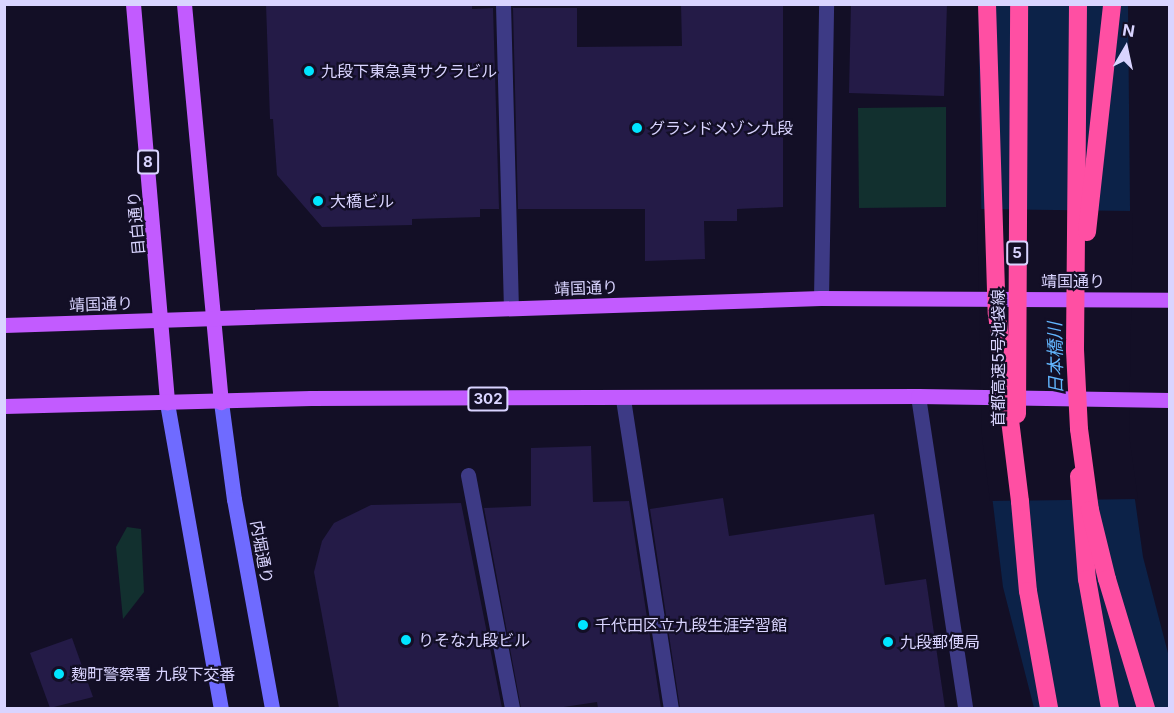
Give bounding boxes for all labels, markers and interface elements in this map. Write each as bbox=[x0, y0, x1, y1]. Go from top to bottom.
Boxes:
north arrow bbox=[1096, 18, 1156, 78]
text: N bbox=[1121, 19, 1136, 41]
place label: 九段下東急真サクラビル bbox=[321, 61, 497, 81]
marker: 九段下東急真サクラビル bbox=[302, 64, 316, 78]
place label: グランドメゾン九段 bbox=[649, 118, 793, 138]
marker: グランドメゾン九段 bbox=[630, 121, 644, 135]
road number: 8 bbox=[136, 150, 160, 174]
street label: 目白通り bbox=[124, 190, 148, 256]
place label: 大橋ビル bbox=[330, 191, 394, 211]
marker: 大橋ビル bbox=[311, 194, 325, 208]
road number: 5 bbox=[1005, 241, 1029, 265]
street label: 靖国通り bbox=[1041, 271, 1105, 291]
street label: 靖国通り bbox=[554, 277, 618, 299]
street label: 首都高速5号池袋線 bbox=[988, 289, 1008, 427]
street label: 靖国通り bbox=[69, 293, 133, 315]
water label: 日本橋川 bbox=[1045, 322, 1067, 394]
road number: 302 bbox=[467, 387, 509, 411]
street label: 内堀通り bbox=[247, 519, 277, 585]
place label: 千代田区立九段生涯学習館 bbox=[595, 615, 787, 635]
marker: 千代田区立九段生涯学習館 bbox=[576, 618, 590, 632]
place label: りそな九段ビル bbox=[418, 630, 530, 650]
place label: 九段郵便局 bbox=[900, 632, 980, 652]
marker: りそな九段ビル bbox=[399, 633, 413, 647]
marker: 九段郵便局 bbox=[881, 635, 895, 649]
place label: 麹町警察署 九段下交番 bbox=[71, 664, 235, 684]
marker: 麹町警察署 九段下交番 bbox=[52, 667, 66, 681]

